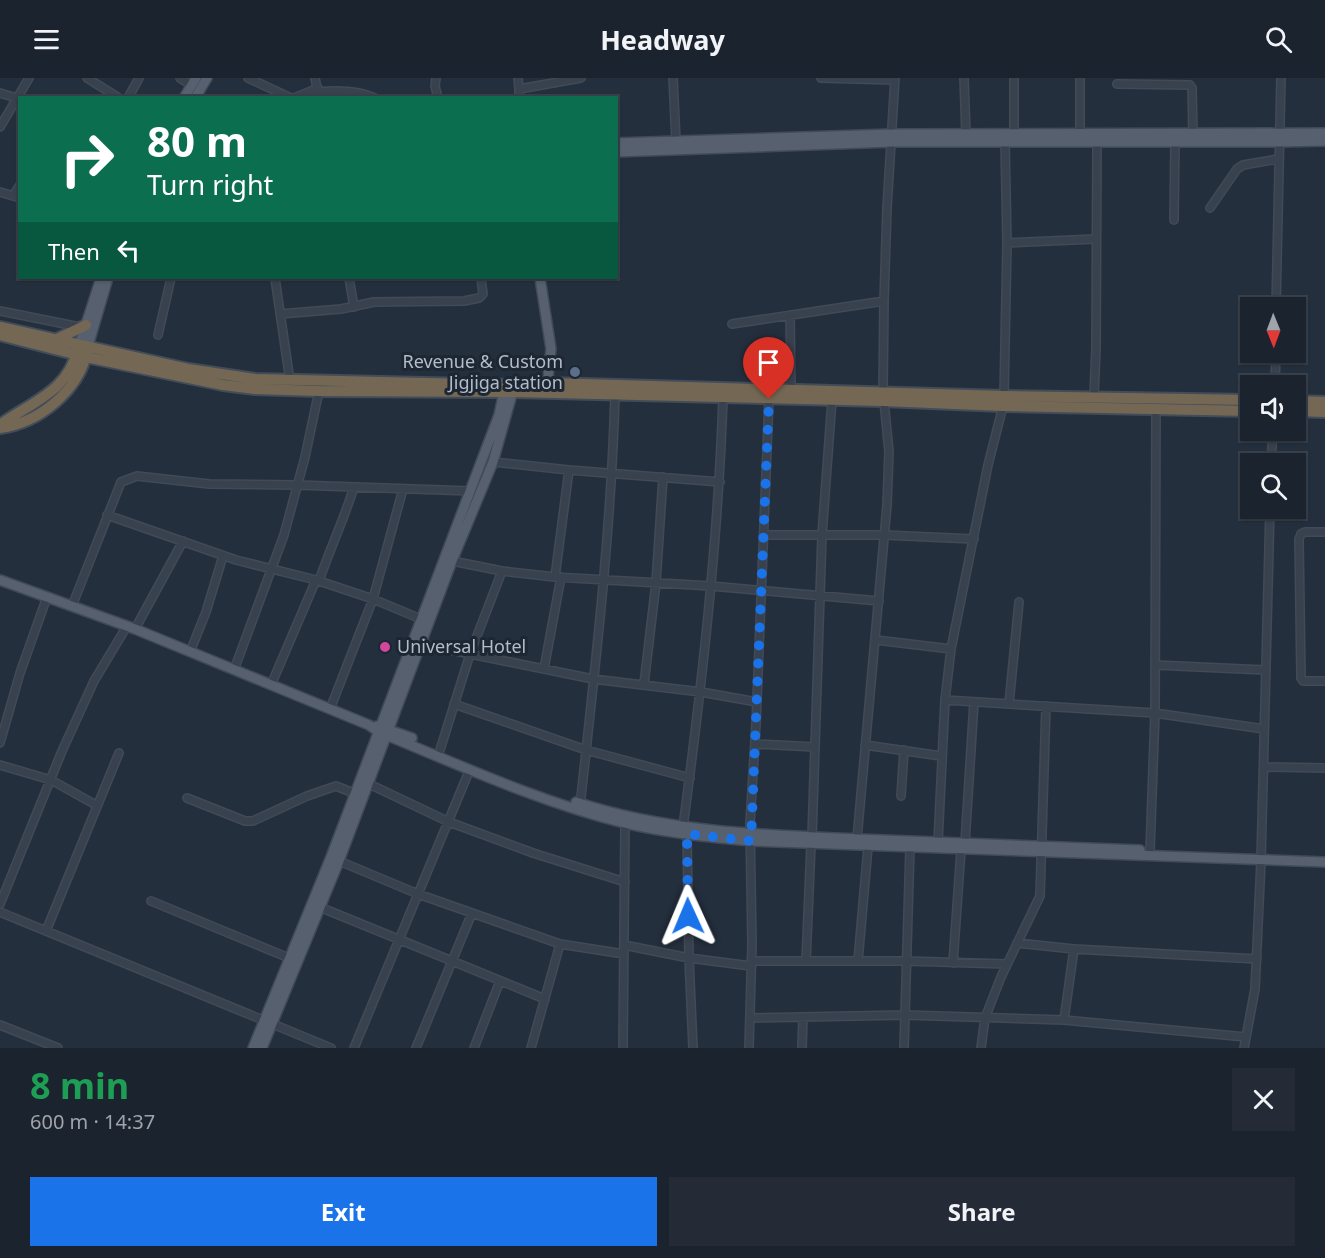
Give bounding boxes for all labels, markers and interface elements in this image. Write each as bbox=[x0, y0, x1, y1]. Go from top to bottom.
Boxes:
text: Headway bbox=[600, 21, 725, 58]
icon: menu bbox=[30, 23, 63, 56]
icon: search bbox=[1262, 23, 1295, 56]
text: 80 m bbox=[147, 112, 247, 169]
icon: right bbox=[48, 120, 126, 198]
text: Turn right bbox=[147, 166, 273, 203]
icon: left bbox=[112, 234, 145, 267]
text: Then bbox=[48, 236, 100, 266]
north arrow bbox=[1240, 297, 1306, 363]
map controls bbox=[1240, 297, 1306, 519]
pin bbox=[743, 337, 794, 399]
icon: arrive bbox=[752, 346, 785, 379]
place label: Revenue & Custom Jigjiga station bbox=[402, 349, 563, 394]
marker: Revenue & Custom Jigjiga station bbox=[568, 365, 582, 379]
button: sound bbox=[1240, 375, 1306, 441]
button: search bbox=[1240, 453, 1306, 519]
place label: Universal Hotel bbox=[397, 634, 526, 658]
marker: Universal Hotel bbox=[378, 640, 392, 654]
position arrow bbox=[656, 884, 720, 948]
text: 8 min bbox=[30, 1061, 129, 1110]
button: close bbox=[1232, 1068, 1295, 1131]
text: 600 m · 14:37 bbox=[30, 1108, 155, 1135]
button: Exit bbox=[30, 1177, 657, 1246]
button: Share bbox=[669, 1177, 1295, 1246]

